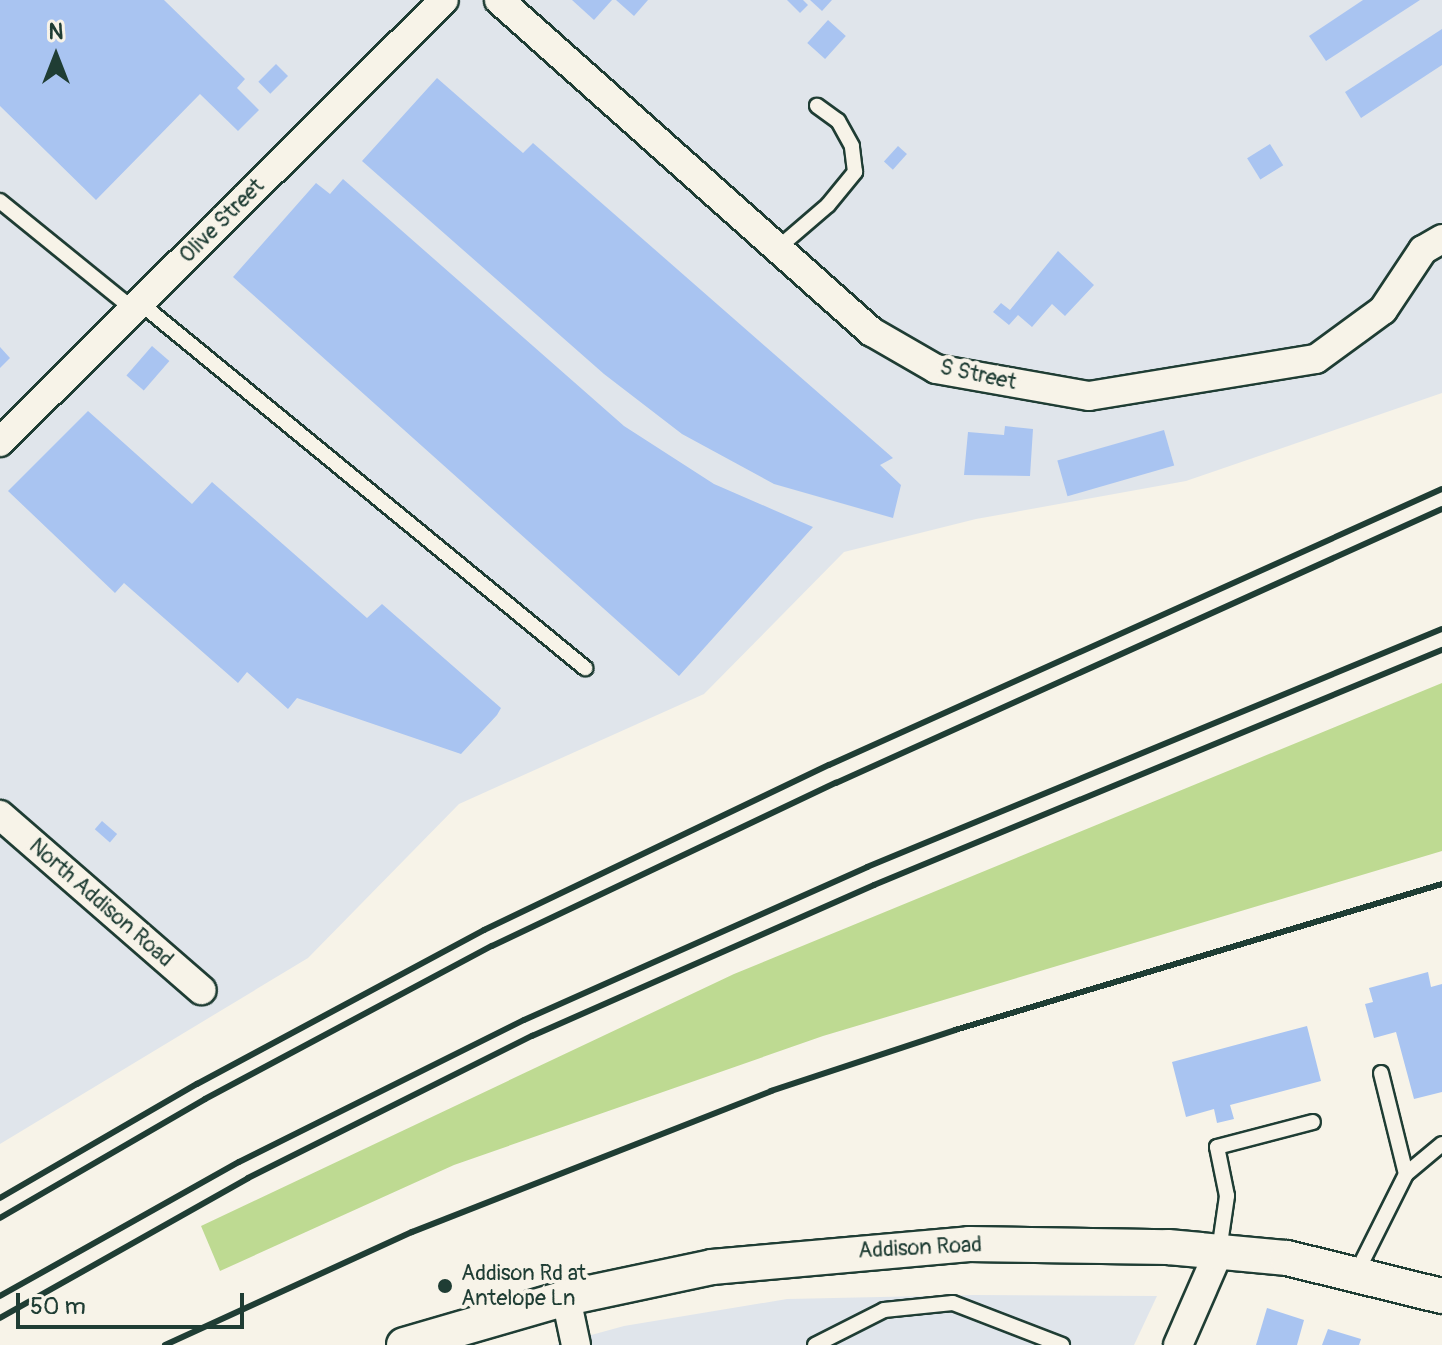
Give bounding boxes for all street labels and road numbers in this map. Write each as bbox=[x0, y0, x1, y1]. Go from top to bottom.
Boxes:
street label: Olive Street bbox=[174, 173, 270, 269]
street label: S Street bbox=[937, 354, 1019, 396]
street label: North Addison Road bbox=[23, 833, 179, 973]
street label: Addison Road bbox=[857, 1232, 983, 1264]

